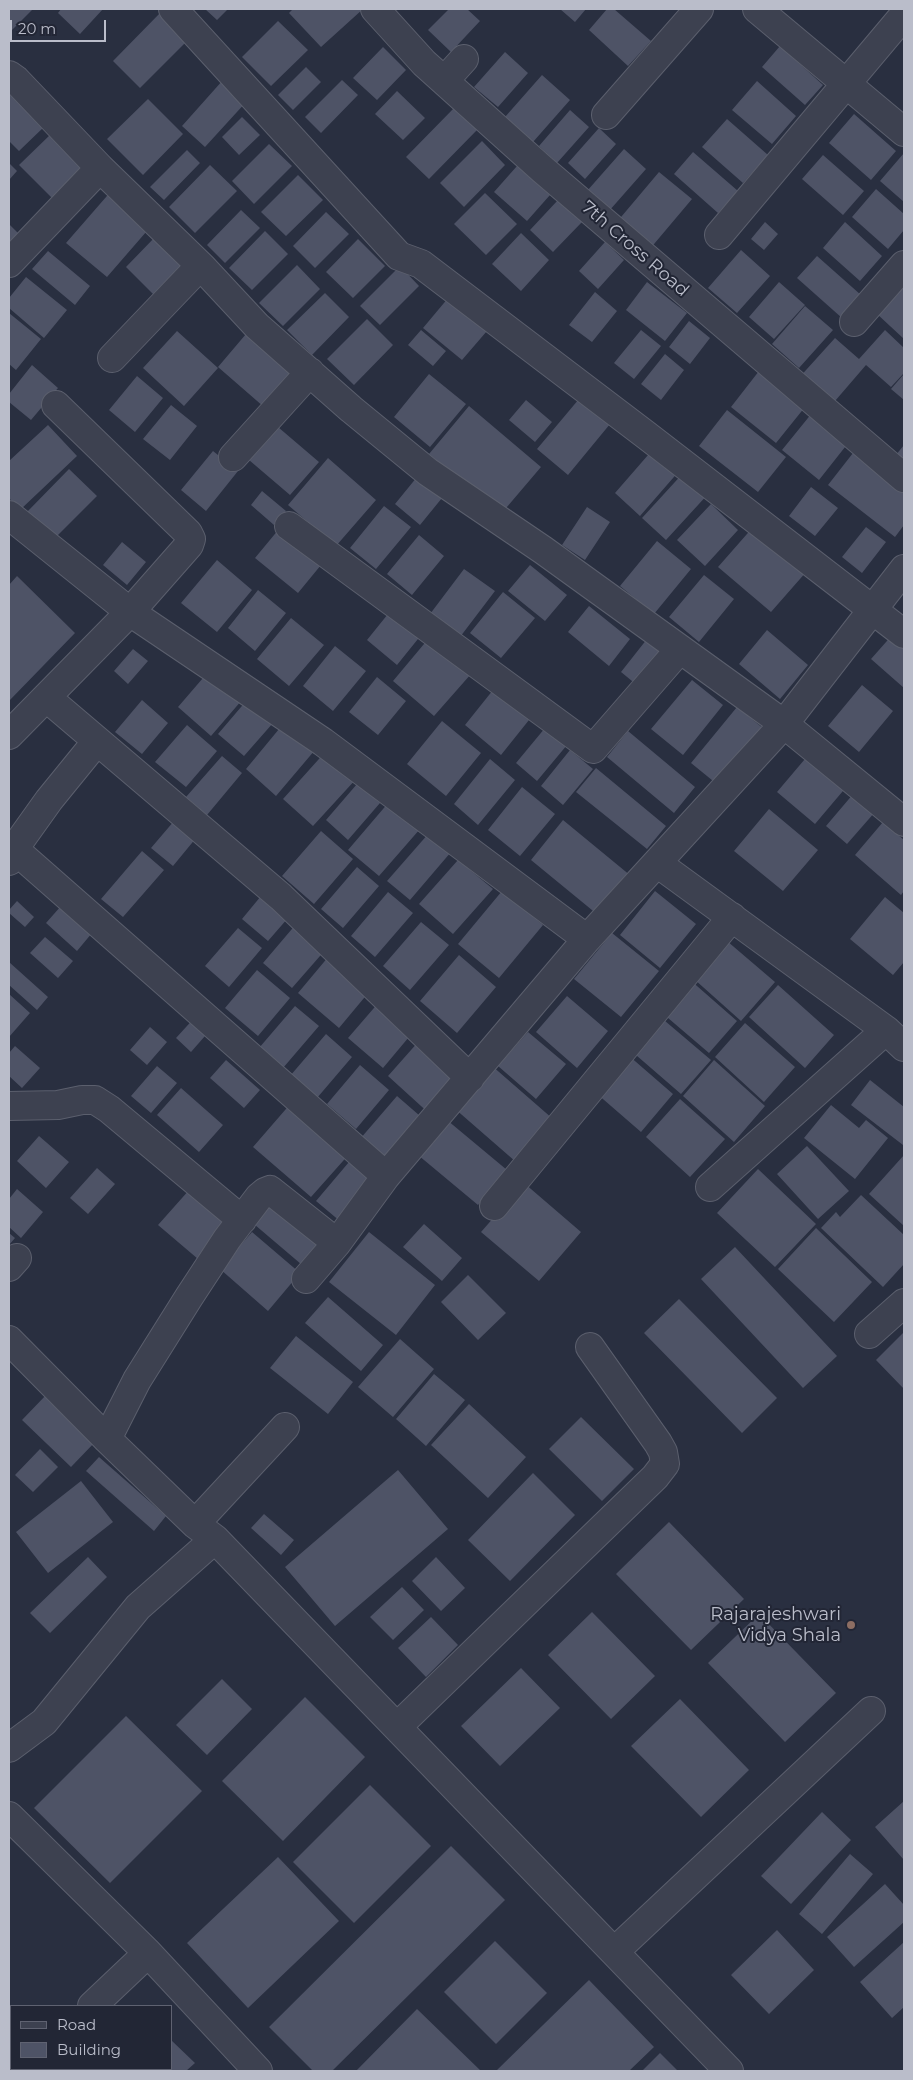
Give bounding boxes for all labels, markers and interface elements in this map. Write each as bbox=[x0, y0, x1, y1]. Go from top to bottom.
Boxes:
scale bar bbox=[12, 10, 109, 42]
text: 20 m bbox=[18, 19, 56, 38]
street label: 7th Cross Road bbox=[577, 197, 693, 301]
place label: Rajarajeshwari Vidya Shala bbox=[710, 1604, 841, 1646]
marker: Rajarajeshwari Vidya Shala bbox=[845, 1619, 857, 1631]
legend bbox=[10, 2005, 172, 2070]
text: Road bbox=[57, 2015, 96, 2034]
text: Building bbox=[57, 2040, 121, 2059]

